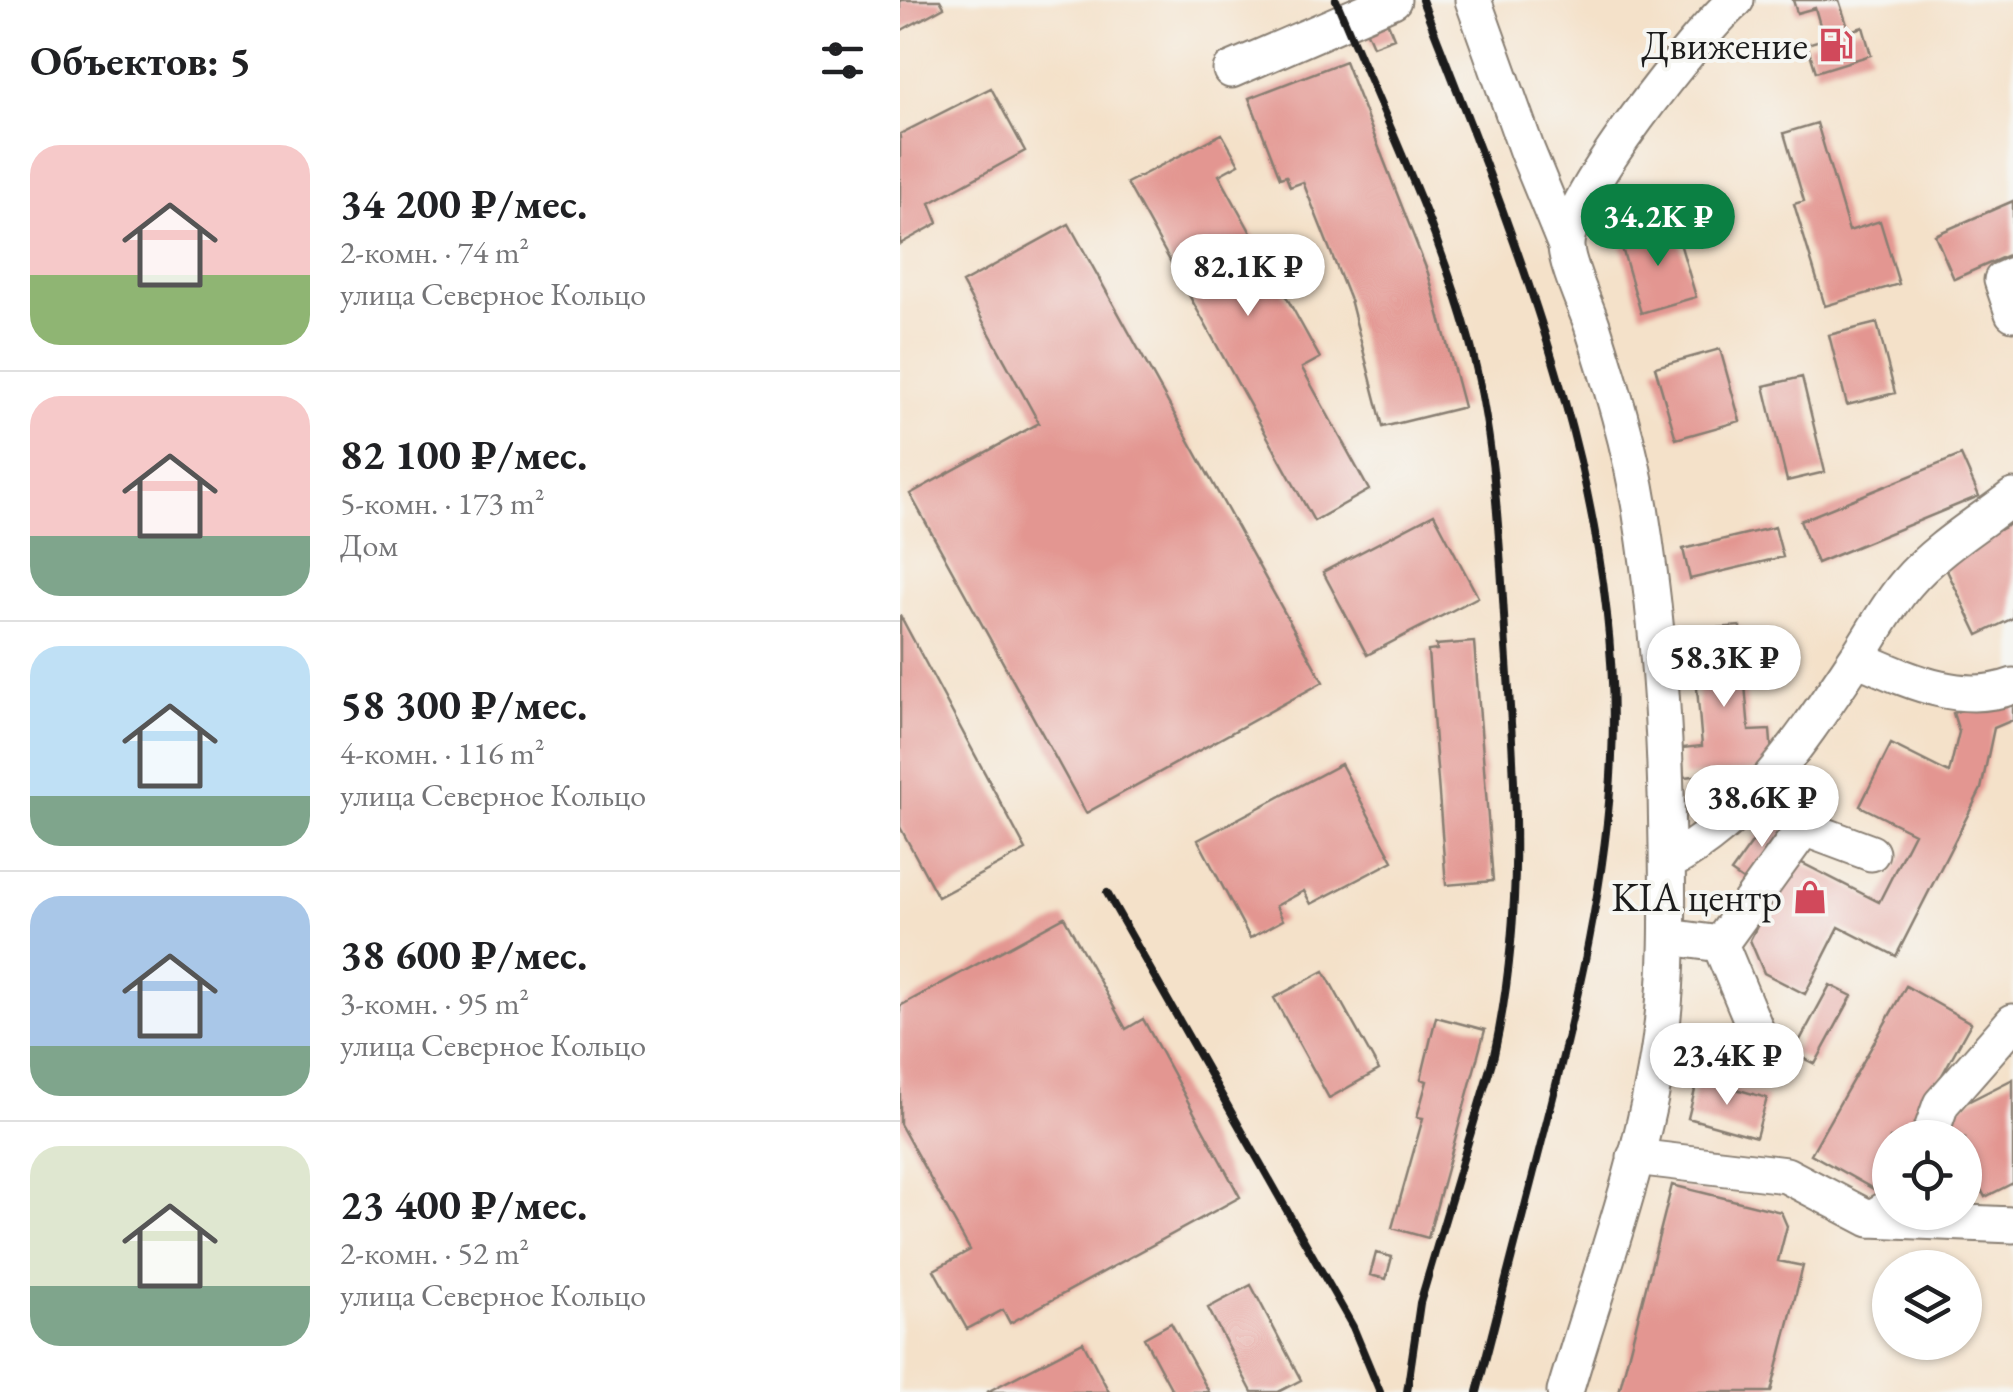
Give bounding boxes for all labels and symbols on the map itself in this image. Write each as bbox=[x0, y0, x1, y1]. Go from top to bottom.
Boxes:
place label: Движение bbox=[1641, 19, 1808, 71]
fuel station icon: Движение bbox=[1817, 26, 1855, 64]
pin: 34.2K ₽ bbox=[1566, 184, 1750, 269]
pin: 82.1K ₽ bbox=[1156, 234, 1340, 319]
pin: 58.3K ₽ bbox=[1632, 625, 1816, 710]
pin: 38.6K ₽ bbox=[1670, 765, 1854, 850]
place label: KIA центр bbox=[1611, 871, 1782, 923]
shop icon: KIA центр bbox=[1791, 878, 1829, 916]
pin: 23.4K ₽ bbox=[1635, 1023, 1819, 1108]

